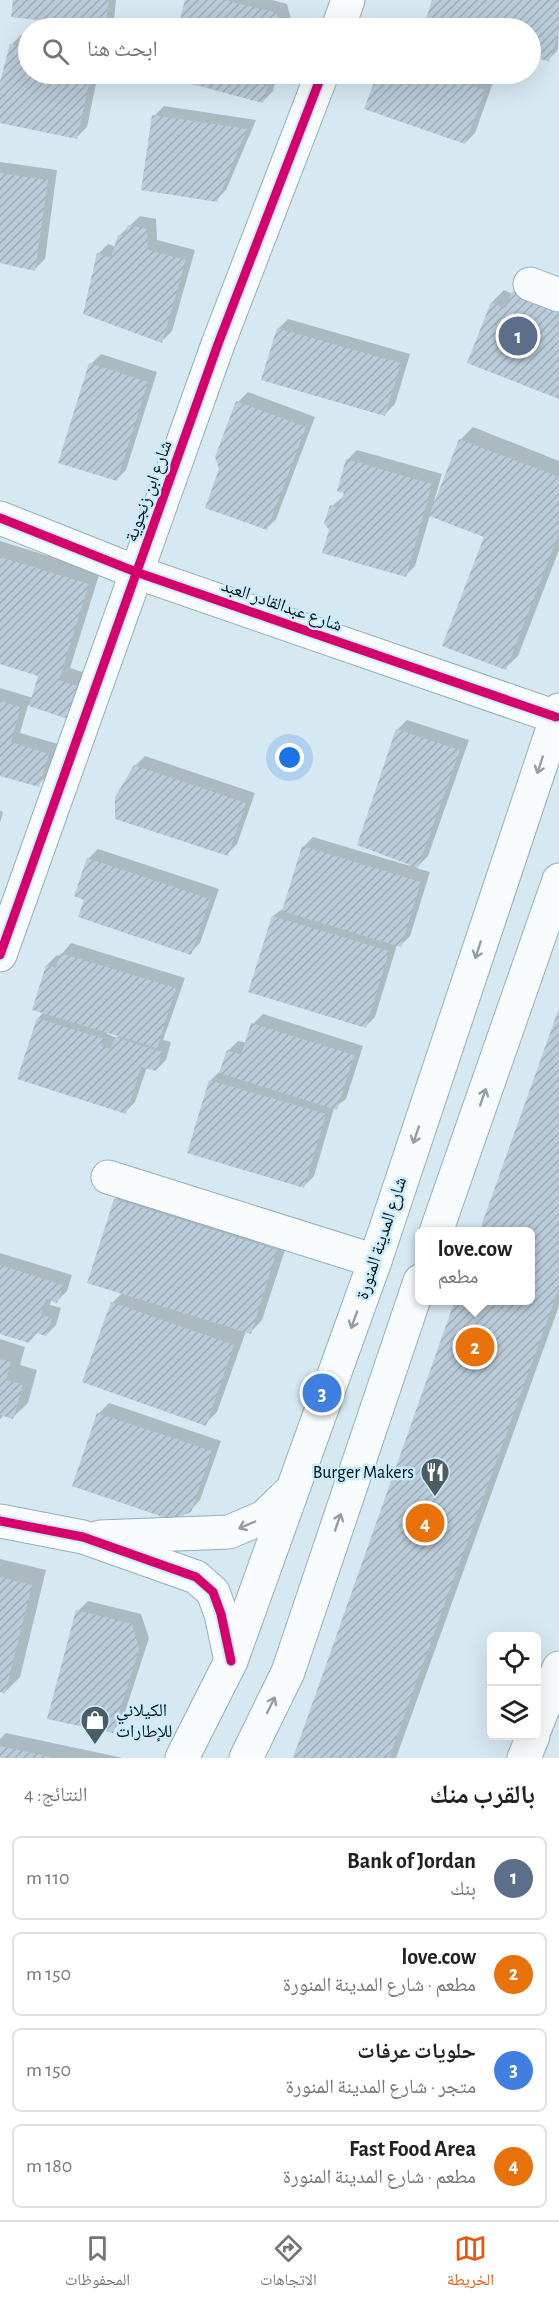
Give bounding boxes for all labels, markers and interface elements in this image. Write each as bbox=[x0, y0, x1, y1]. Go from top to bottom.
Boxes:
search box bbox=[18, 18, 541, 84]
icon: search bbox=[39, 35, 72, 68]
text: ابحث هنا bbox=[87, 38, 158, 60]
pin: 1 bbox=[498, 314, 538, 358]
street label: شارع ابن زنجوية bbox=[122, 438, 177, 545]
street label: شارع عبدالقادر العبد bbox=[219, 577, 344, 636]
your location bbox=[275, 743, 304, 772]
one-way arrow bbox=[533, 755, 544, 774]
one-way arrow bbox=[472, 940, 483, 959]
one-way arrow bbox=[478, 1088, 489, 1107]
one-way arrow bbox=[409, 1125, 420, 1144]
street label: شارع المدينة المنورة bbox=[354, 1175, 411, 1302]
popup bbox=[415, 1227, 535, 1305]
text: love.cow bbox=[438, 1238, 512, 1260]
text: مطعم bbox=[438, 1267, 478, 1287]
one-way arrow bbox=[347, 1310, 358, 1328]
pin: 2 bbox=[456, 1324, 494, 1370]
pin: 3 bbox=[302, 1370, 342, 1416]
restaurant icon: Burger Makers bbox=[419, 1456, 451, 1498]
place label: Burger Makers bbox=[313, 1464, 414, 1482]
pin: 4 bbox=[406, 1500, 444, 1546]
one-way arrow bbox=[333, 1513, 344, 1532]
one-way arrow bbox=[238, 1520, 256, 1531]
map controls bbox=[487, 1632, 541, 1740]
button: locate bbox=[487, 1632, 541, 1686]
button: layers bbox=[487, 1686, 541, 1740]
one-way arrow bbox=[266, 1697, 278, 1715]
place label: الكيلاني للإطارات bbox=[116, 1702, 172, 1742]
shop icon: الكيلاني للإطارات bbox=[79, 1704, 111, 1746]
text: بالقرب منك bbox=[430, 1782, 535, 1808]
text: النتائج: 4 bbox=[24, 1785, 87, 1805]
text: Bank of Jordan bbox=[347, 1850, 476, 1872]
text: 110 m bbox=[26, 1868, 70, 1888]
text: 1 bbox=[510, 1868, 517, 1888]
text: بنك bbox=[450, 1879, 476, 1899]
text: love.cow bbox=[401, 1946, 476, 1968]
text: 150 m bbox=[26, 1964, 71, 1984]
text: 2 bbox=[509, 1964, 518, 1984]
text: مطعم · شارع المدينة المنورة bbox=[283, 1975, 476, 1995]
text: حلويات عرفات bbox=[357, 2040, 476, 2062]
text: 150 m bbox=[26, 2060, 71, 2080]
text: 3 bbox=[509, 2060, 518, 2080]
text: متجر · شارع المدينة المنورة bbox=[286, 2077, 476, 2097]
text: Fast Food Area bbox=[349, 2138, 476, 2160]
text: 180 m bbox=[26, 2156, 72, 2176]
text: 4 bbox=[508, 2156, 519, 2176]
text: مطعم · شارع المدينة المنورة bbox=[283, 2167, 476, 2187]
tab: المحفوظات bbox=[65, 2232, 130, 2295]
tab: الاتجاهات bbox=[260, 2232, 317, 2295]
tab: الخريطة bbox=[447, 2232, 494, 2295]

